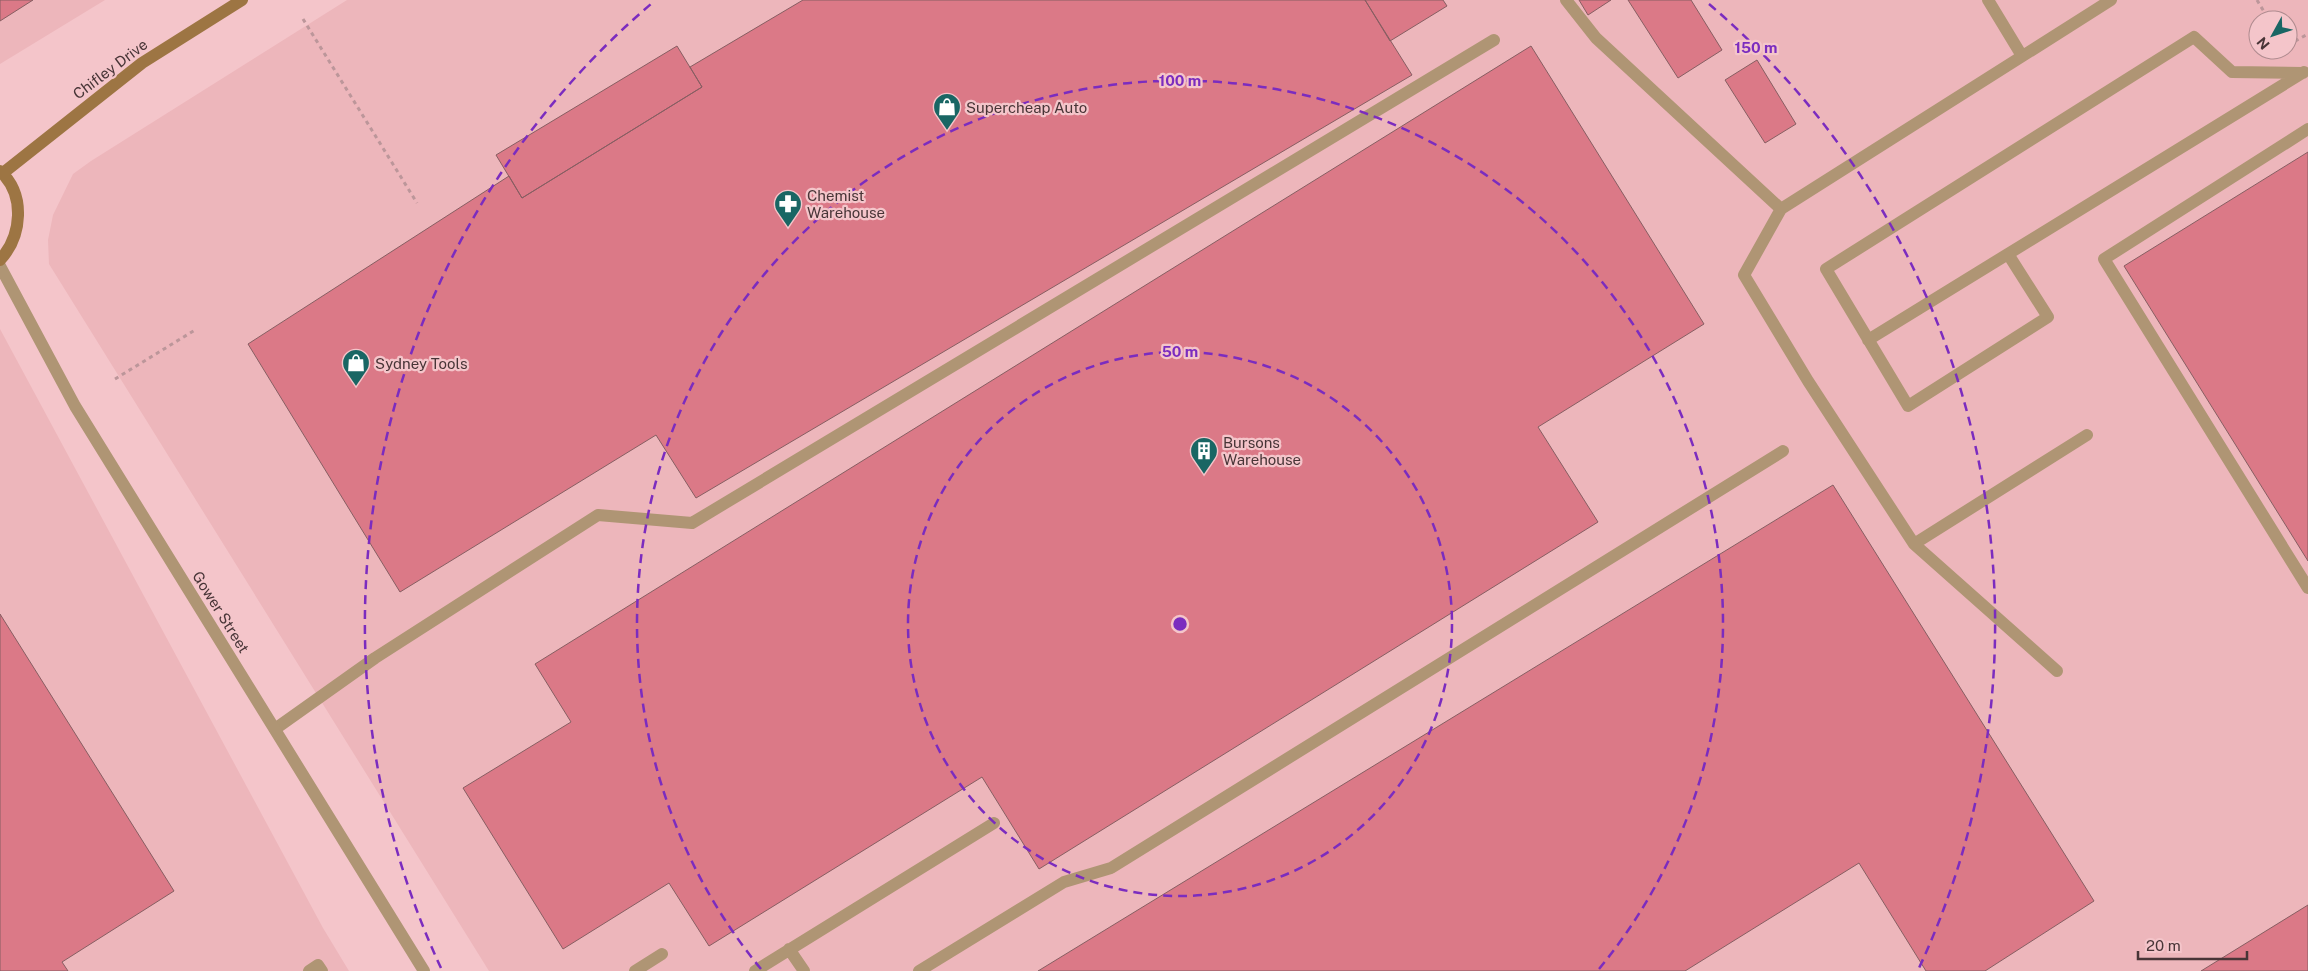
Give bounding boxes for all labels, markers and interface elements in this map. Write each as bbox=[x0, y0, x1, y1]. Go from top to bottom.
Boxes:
north arrow bbox=[2248, 10, 2298, 60]
text: N bbox=[2253, 34, 2273, 53]
street label: Chifley Drive bbox=[69, 36, 151, 102]
text: 150 m bbox=[1734, 39, 1778, 56]
text: 100 m bbox=[1159, 72, 1201, 89]
shop icon: Supercheap Auto bbox=[932, 92, 962, 131]
place label: Supercheap Auto bbox=[966, 99, 1087, 116]
place label: Chemist Warehouse bbox=[807, 187, 885, 221]
pharmacy icon: Chemist Warehouse bbox=[773, 189, 803, 228]
text: 50 m bbox=[1162, 343, 1198, 360]
shop icon: Sydney Tools bbox=[341, 348, 371, 387]
place label: Sydney Tools bbox=[375, 355, 467, 372]
place label: Bursons Warehouse bbox=[1223, 434, 1301, 468]
building icon: Bursons Warehouse bbox=[1189, 436, 1219, 475]
street label: Gower Street bbox=[189, 568, 253, 656]
centre of rings bbox=[1171, 615, 1189, 633]
scale bar bbox=[2138, 928, 2247, 960]
text: 20 m bbox=[2146, 937, 2181, 954]

